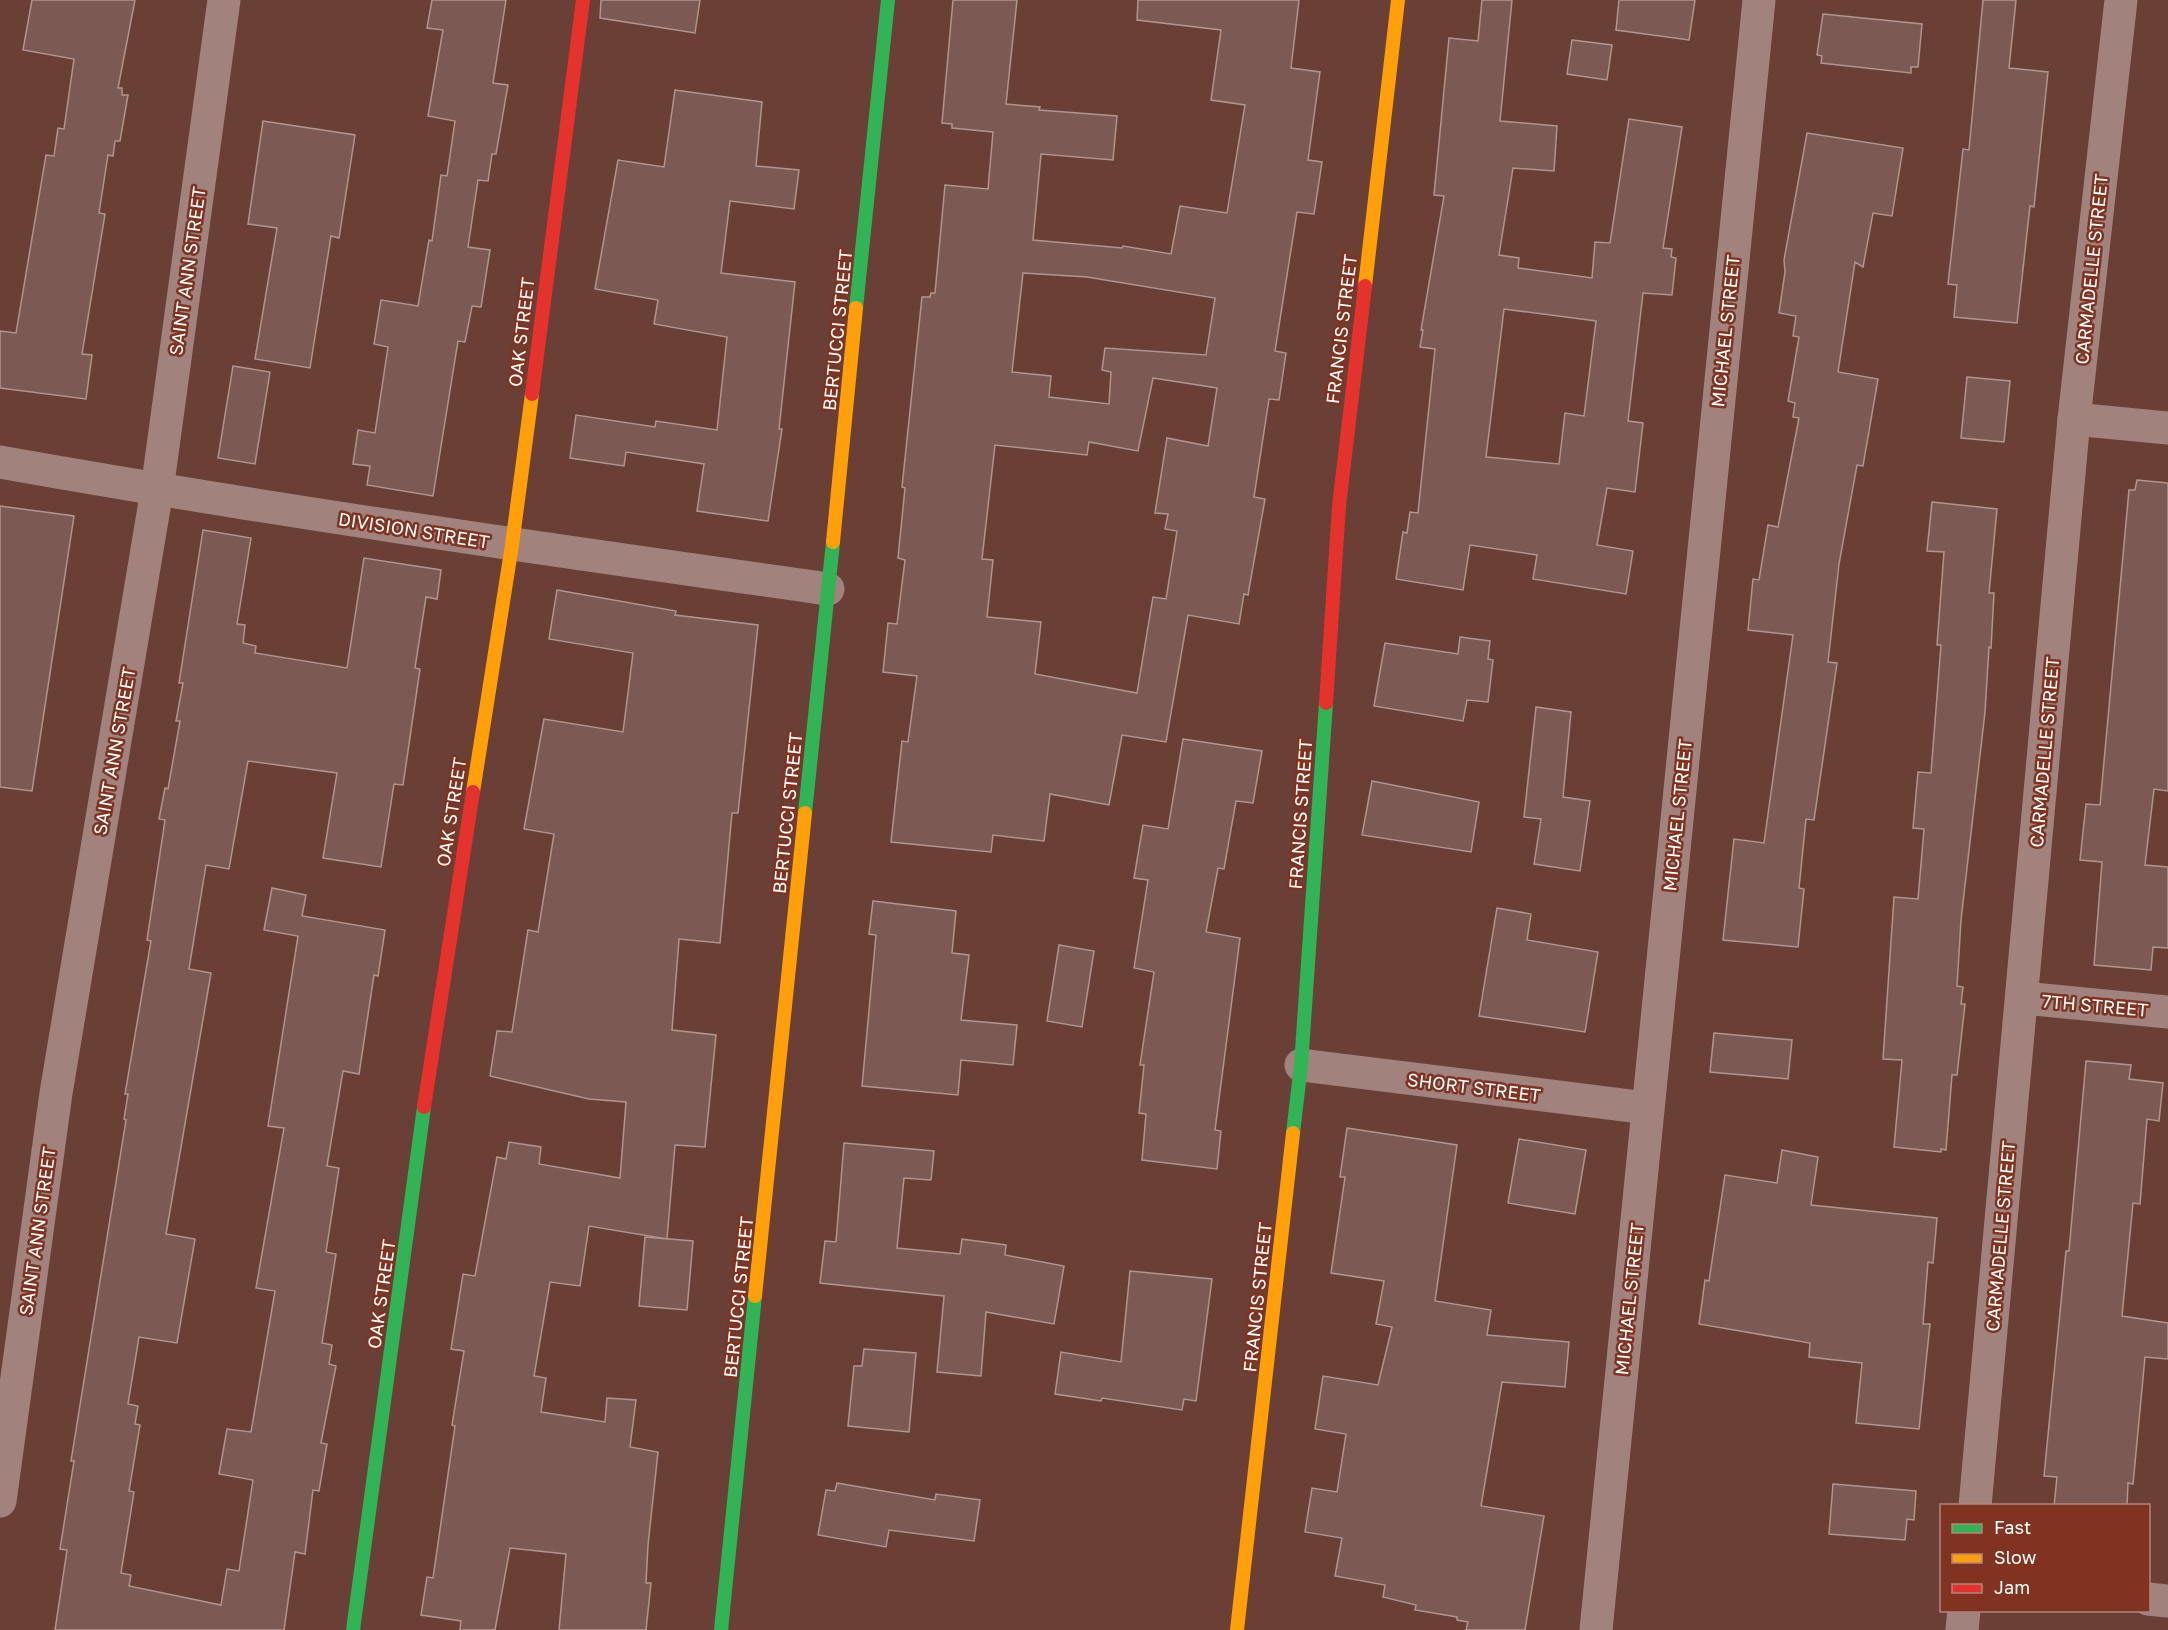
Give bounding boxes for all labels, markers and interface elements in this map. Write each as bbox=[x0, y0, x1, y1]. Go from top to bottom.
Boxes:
street label: CARMADELLE STREET bbox=[2070, 173, 2112, 365]
street label: SAINT ANN STREET bbox=[164, 185, 210, 357]
street label: BERTUCCI STREET bbox=[818, 248, 856, 412]
street label: FRANCIS STREET bbox=[1321, 253, 1361, 405]
street label: MICHAEL STREET bbox=[1706, 254, 1744, 408]
street label: OAK STREET bbox=[503, 276, 539, 388]
street label: DIVISION STREET bbox=[337, 507, 491, 553]
street label: CARMADELLE STREET bbox=[2025, 656, 2063, 848]
street label: SAINT ANN STREET bbox=[88, 665, 140, 837]
street label: BERTUCCI STREET bbox=[768, 731, 806, 895]
street label: FRANCIS STREET bbox=[1284, 738, 1316, 890]
street label: MICHAEL STREET bbox=[1658, 738, 1696, 892]
street label: OAK STREET bbox=[432, 756, 470, 868]
street label: 7TH STREET bbox=[2041, 989, 2149, 1021]
street label: SHORT STREET bbox=[1406, 1068, 1542, 1106]
street label: CARMADELLE STREET bbox=[1981, 1140, 2019, 1332]
street label: SAINT ANN STREET bbox=[14, 1145, 60, 1317]
street label: BERTUCCI STREET bbox=[719, 1215, 757, 1379]
street label: FRANCIS STREET bbox=[1238, 1221, 1276, 1373]
street label: MICHAEL STREET bbox=[1610, 1222, 1648, 1376]
street label: OAK STREET bbox=[362, 1238, 400, 1350]
legend bbox=[1940, 1504, 2150, 1612]
text: Fast bbox=[1994, 1516, 2031, 1538]
text: Slow bbox=[1994, 1546, 2037, 1568]
text: Jam bbox=[1994, 1576, 2030, 1598]

